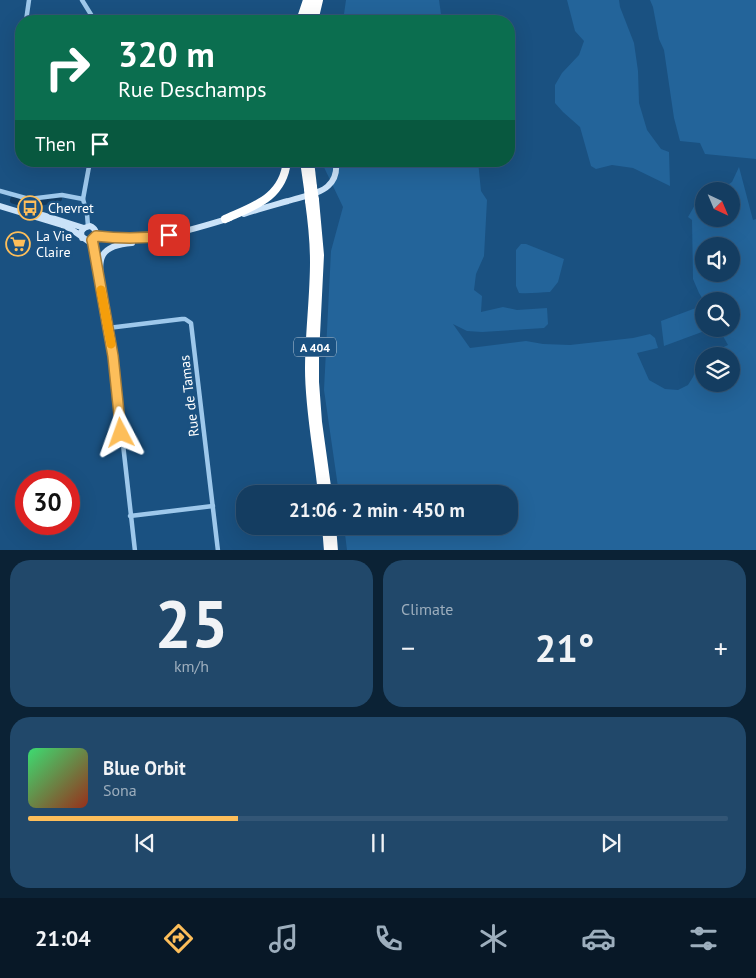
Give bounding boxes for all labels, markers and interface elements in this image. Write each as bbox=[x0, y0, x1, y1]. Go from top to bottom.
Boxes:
text: 320 m bbox=[118, 31, 215, 77]
icon: right bbox=[35, 35, 100, 100]
text: Rue Deschamps bbox=[118, 75, 267, 103]
icon: arrive bbox=[86, 130, 114, 158]
text: Then bbox=[35, 132, 76, 156]
north arrow bbox=[695, 182, 740, 228]
map controls bbox=[695, 182, 740, 392]
bus stop icon: Chevret bbox=[17, 195, 43, 221]
place label: Chevret bbox=[48, 199, 94, 217]
pin bbox=[148, 214, 190, 256]
icon: arrive bbox=[155, 221, 183, 249]
place label: La Vie Claire bbox=[36, 227, 72, 261]
supermarket icon: La Vie Claire bbox=[5, 231, 31, 257]
button: sound bbox=[695, 237, 740, 282]
button: search bbox=[695, 292, 740, 337]
road number: A 404 bbox=[294, 338, 336, 357]
button: layers bbox=[695, 347, 740, 392]
street label: Rue de Tamas bbox=[175, 354, 203, 438]
position arrow bbox=[94, 406, 146, 458]
speed limit sign: 30 bbox=[15, 470, 80, 535]
text: 21:06 · 2 min · 450 m bbox=[289, 498, 465, 522]
text: 25 bbox=[155, 581, 228, 665]
text: Climate bbox=[401, 599, 453, 619]
text: 21° bbox=[535, 623, 594, 672]
text: − bbox=[401, 629, 415, 666]
text: + bbox=[714, 629, 728, 666]
text: km/h bbox=[174, 656, 209, 676]
text: Blue Orbit bbox=[103, 756, 186, 780]
text: Sona bbox=[103, 780, 137, 800]
icon: previous bbox=[131, 829, 159, 857]
icon: pause bbox=[364, 829, 392, 857]
icon: next bbox=[597, 829, 625, 857]
icon: directions bbox=[161, 921, 196, 956]
icon: music bbox=[266, 921, 301, 956]
icon: phone bbox=[371, 921, 406, 956]
icon: climate bbox=[476, 921, 511, 956]
icon: car bbox=[581, 921, 616, 956]
icon: filters bbox=[686, 921, 721, 956]
text: 21:04 bbox=[35, 924, 91, 952]

